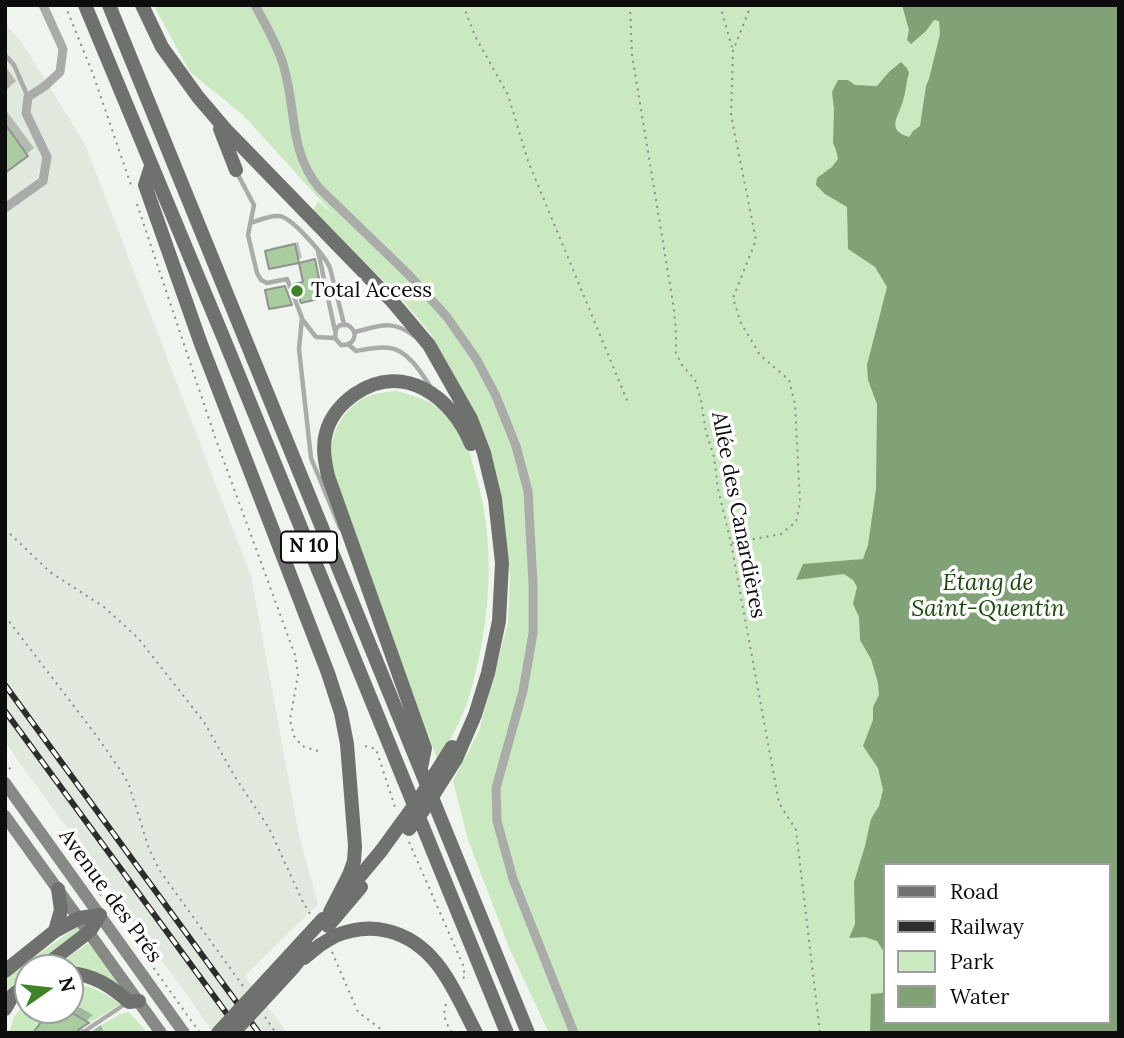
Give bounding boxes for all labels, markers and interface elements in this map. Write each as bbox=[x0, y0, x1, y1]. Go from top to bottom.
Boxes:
place label: Total Access bbox=[311, 278, 432, 304]
marker: Total Access bbox=[289, 283, 305, 299]
street label: Allée des Canardières bbox=[706, 410, 770, 620]
road number: N 10 bbox=[281, 532, 337, 562]
water label: Étang de Saint-Quentin bbox=[911, 569, 1065, 623]
street label: Avenue des Prés bbox=[53, 824, 167, 968]
legend bbox=[883, 863, 1110, 1024]
text: Road bbox=[950, 878, 999, 905]
text: Railway bbox=[950, 913, 1024, 940]
text: Park bbox=[950, 948, 994, 975]
north arrow bbox=[14, 954, 84, 1024]
text: N bbox=[54, 974, 81, 994]
text: Water bbox=[950, 983, 1009, 1010]

